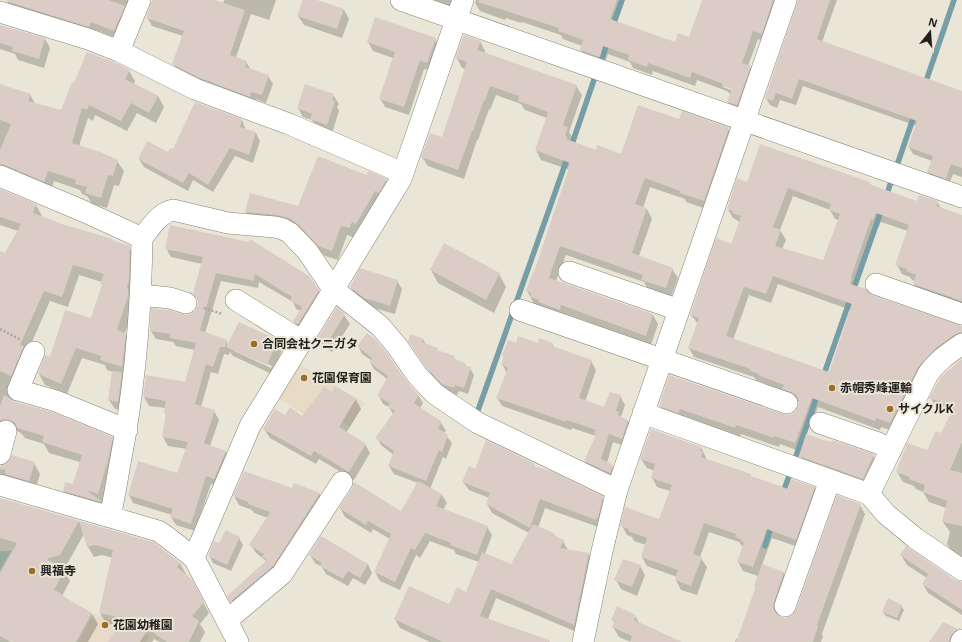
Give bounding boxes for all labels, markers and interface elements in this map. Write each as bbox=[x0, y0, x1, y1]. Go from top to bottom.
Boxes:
north arrow bbox=[910, 12, 950, 52]
text: N bbox=[927, 13, 940, 30]
place label: 合同会社クニガタ bbox=[262, 335, 358, 352]
marker: 合同会社クニガタ bbox=[249, 339, 259, 349]
place label: 花園保育園 bbox=[312, 369, 372, 386]
marker: 花園保育園 bbox=[299, 373, 309, 383]
place label: 赤帽秀峰運輸 bbox=[840, 379, 912, 396]
marker: 赤帽秀峰運輸 bbox=[827, 383, 837, 393]
place label: サイクルK bbox=[898, 400, 953, 417]
marker: サイクルK bbox=[885, 404, 895, 414]
place label: 興福寺 bbox=[40, 562, 76, 579]
marker: 興福寺 bbox=[27, 566, 37, 576]
place label: 花園幼稚園 bbox=[113, 616, 173, 633]
marker: 花園幼稚園 bbox=[100, 620, 110, 630]

